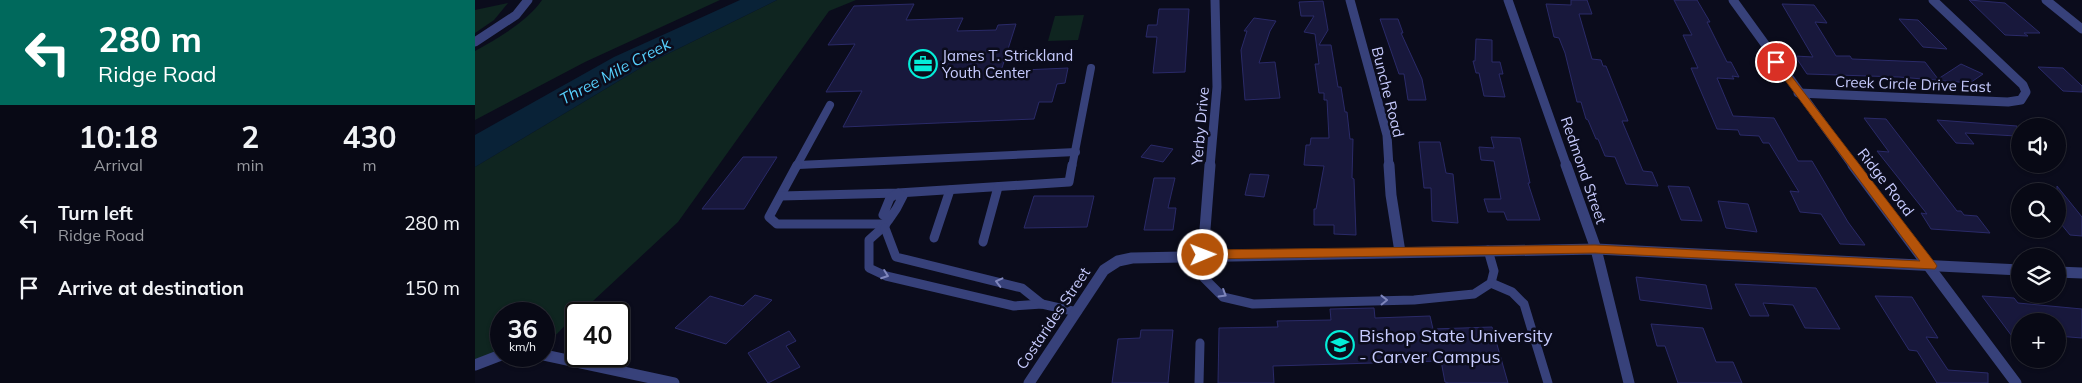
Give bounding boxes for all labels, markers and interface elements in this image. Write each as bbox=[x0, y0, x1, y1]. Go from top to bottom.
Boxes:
text: 280 m bbox=[98, 17, 202, 61]
icon: left bbox=[15, 20, 80, 85]
water label: Three Mile Creek bbox=[556, 33, 675, 109]
pin bbox=[1755, 41, 1797, 83]
street label: Bunche Road bbox=[1368, 45, 1408, 139]
place label: James T. Strickland Youth Center bbox=[941, 46, 1073, 82]
icon: arrive bbox=[1762, 48, 1790, 76]
office icon: James T. Strickland Youth Center bbox=[908, 49, 938, 79]
text: Ridge Road bbox=[98, 60, 217, 88]
street label: Creek Circle Drive East bbox=[1835, 72, 1991, 96]
street label: Yerby Drive bbox=[1187, 86, 1213, 167]
street label: Redmond Street bbox=[1557, 114, 1611, 226]
text: 10:18 bbox=[79, 118, 158, 156]
text: 2 bbox=[241, 118, 259, 156]
text: 430 bbox=[342, 118, 396, 156]
map controls bbox=[2011, 118, 2066, 368]
button: sound bbox=[2011, 118, 2066, 173]
street label: Ridge Road bbox=[1854, 144, 1918, 220]
text: Arrival bbox=[94, 155, 143, 175]
text: min bbox=[237, 155, 264, 175]
text: m bbox=[362, 155, 376, 175]
button: search bbox=[2011, 183, 2066, 238]
text: Turn left bbox=[58, 201, 133, 225]
icon: left bbox=[15, 209, 43, 237]
text: 280 m bbox=[404, 211, 460, 235]
text: Ridge Road bbox=[58, 225, 144, 245]
position arrow bbox=[1176, 228, 1228, 280]
button: layers bbox=[2011, 248, 2066, 303]
street label: Costarides Street bbox=[1012, 263, 1094, 373]
one-way arrow bbox=[881, 269, 889, 279]
icon: arrive bbox=[15, 274, 43, 302]
text: Arrive at destination bbox=[58, 276, 244, 300]
text: 150 m bbox=[404, 276, 460, 300]
one-way arrow bbox=[995, 277, 1004, 288]
one-way arrow bbox=[1218, 288, 1227, 298]
one-way arrow bbox=[1380, 295, 1388, 305]
speed limit sign: 40 bbox=[565, 302, 630, 367]
text: 36 bbox=[507, 313, 538, 344]
button: + bbox=[2011, 313, 2066, 368]
place label: Bishop State University - Carver Campus bbox=[1359, 324, 1553, 368]
school or university icon: Bishop State University - Carver Campus bbox=[1325, 330, 1355, 360]
text: km/h bbox=[509, 339, 536, 354]

